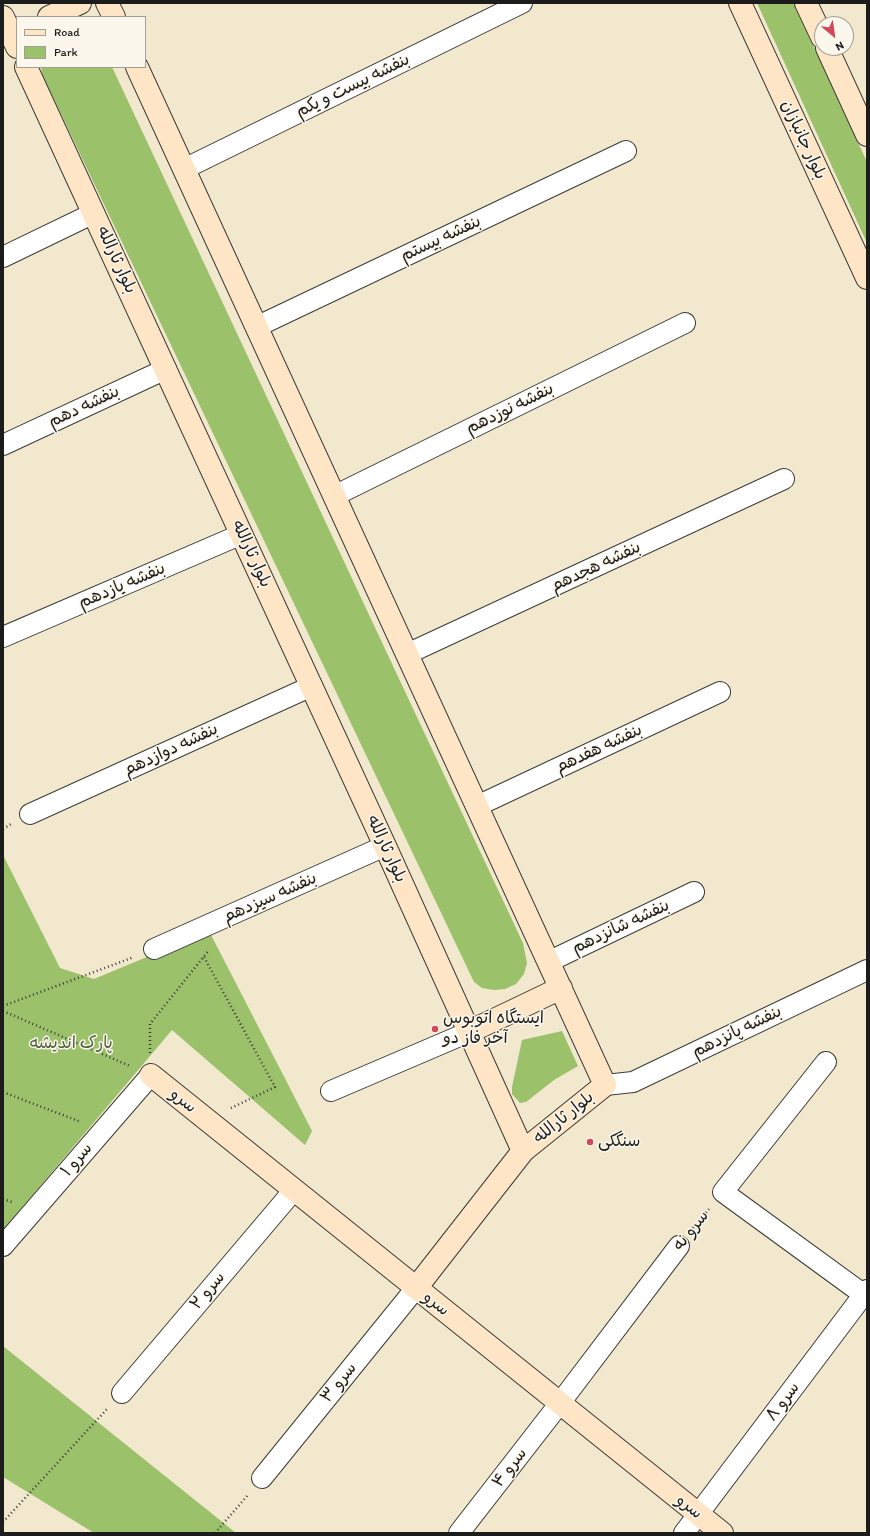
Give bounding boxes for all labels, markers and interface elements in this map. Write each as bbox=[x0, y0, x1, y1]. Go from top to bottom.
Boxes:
legend bbox=[16, 16, 146, 68]
north arrow bbox=[814, 16, 854, 56]
text: Road bbox=[54, 25, 80, 39]
text: N bbox=[833, 39, 846, 54]
text: Park bbox=[54, 45, 78, 59]
street label: بنفشه بیست و یکم bbox=[293, 50, 413, 122]
street label: بلوار جانبازان bbox=[776, 97, 830, 183]
street label: بنفشه بیستم bbox=[397, 211, 485, 267]
street label: بلوار ثارالله bbox=[92, 223, 140, 297]
street label: بنفشه نوزدهم bbox=[463, 379, 557, 439]
street label: بنفشه دهم bbox=[45, 382, 123, 432]
street label: بلوار ثارالله bbox=[227, 517, 275, 591]
street label: بنفشه هجدهم bbox=[548, 537, 644, 597]
street label: بنفشه یازدهم bbox=[75, 559, 169, 613]
street label: بنفشه دوازدهم bbox=[120, 719, 222, 781]
street label: بنفشه هفدهم bbox=[552, 720, 646, 778]
street label: بلوار ثارالله bbox=[362, 812, 410, 886]
street label: بنفشه سیزدهم bbox=[220, 868, 320, 928]
street label: بنفشه شانزدهم bbox=[569, 895, 673, 959]
street label: بنفشه پانزدهم bbox=[689, 1002, 785, 1062]
place label: ایستگاه اتوبوس آخر فاز دو bbox=[443, 1009, 544, 1049]
marker: ایستگاه اتوبوس آخر فاز دو bbox=[430, 1024, 440, 1034]
park label: پارک اندیشه bbox=[29, 1034, 113, 1054]
street label: سرو bbox=[166, 1084, 200, 1118]
street label: بلوار ثارالله bbox=[530, 1087, 598, 1149]
place label: سنگکی bbox=[598, 1132, 640, 1152]
marker: سنگکی bbox=[585, 1137, 595, 1147]
street label: سرو ۱ bbox=[57, 1139, 97, 1181]
street label: سرو نه bbox=[668, 1207, 714, 1255]
street label: سرو ۲ bbox=[186, 1268, 230, 1314]
street label: سرو bbox=[419, 1287, 453, 1321]
street label: سرو ۳ bbox=[317, 1359, 361, 1407]
street label: سرو ۸ bbox=[762, 1378, 804, 1426]
street label: سرو ۴ bbox=[488, 1444, 532, 1492]
street label: سرو bbox=[672, 1490, 706, 1524]

